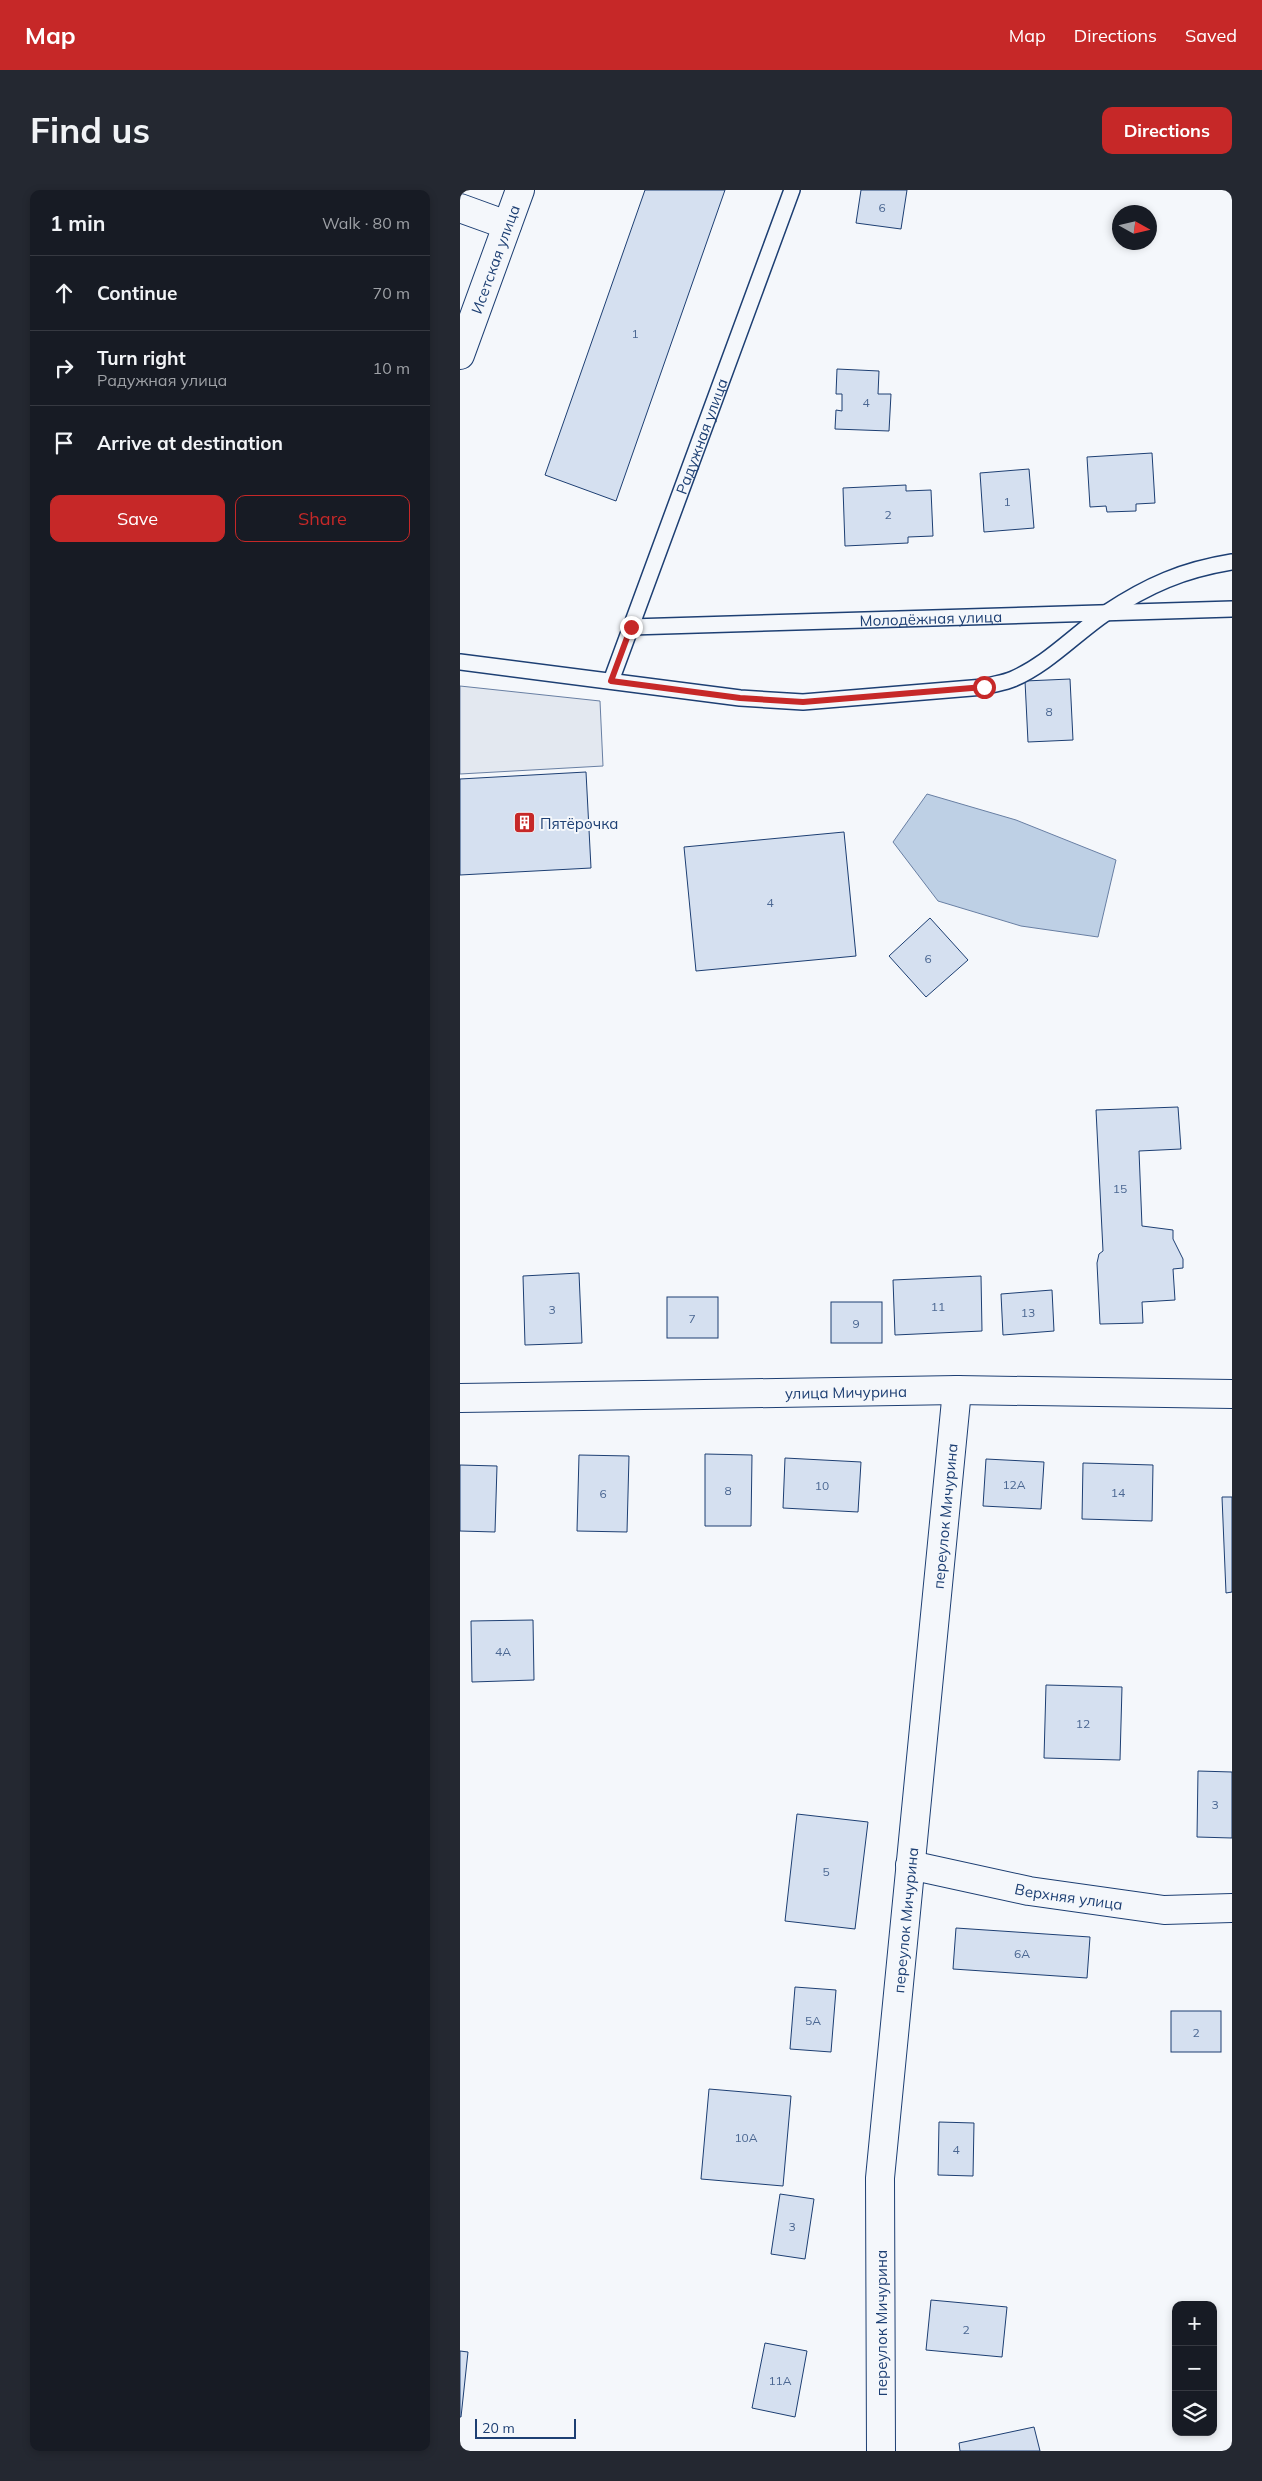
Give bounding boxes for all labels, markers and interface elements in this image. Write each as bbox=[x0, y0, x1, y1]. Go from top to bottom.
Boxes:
text: Map bbox=[25, 20, 76, 50]
text: Map bbox=[1009, 24, 1046, 47]
text: Directions bbox=[1074, 24, 1157, 47]
text: Saved bbox=[1185, 24, 1237, 47]
button: Directions bbox=[1102, 107, 1232, 154]
text: Find us bbox=[30, 108, 150, 152]
house number: 6 bbox=[878, 200, 886, 215]
street label: Исетская улица bbox=[466, 202, 523, 316]
north arrow bbox=[1112, 205, 1157, 250]
text: 1 min bbox=[50, 210, 105, 236]
text: Walk · 80 m bbox=[322, 213, 410, 233]
icon: ahead bbox=[50, 279, 78, 307]
text: Continue bbox=[97, 281, 177, 305]
text: 70 m bbox=[373, 283, 410, 303]
house number: 1 bbox=[631, 326, 639, 341]
text: Turn right bbox=[97, 346, 186, 370]
icon: right bbox=[50, 354, 78, 382]
text: 10 m bbox=[373, 358, 410, 378]
text: Радужная улица bbox=[97, 370, 227, 390]
street label: Радужная улица bbox=[671, 375, 731, 497]
house number: 4 bbox=[862, 395, 870, 410]
icon: arrive bbox=[50, 429, 78, 457]
text: Arrive at destination bbox=[97, 431, 283, 455]
house number: 1 bbox=[1003, 494, 1011, 509]
button: Save bbox=[50, 495, 225, 542]
button: Share bbox=[235, 495, 410, 542]
house number: 2 bbox=[884, 507, 892, 522]
street label: Молодёжная улица bbox=[859, 606, 1002, 630]
route end bbox=[620, 616, 643, 639]
route start bbox=[973, 676, 996, 699]
house number: 8 bbox=[1045, 704, 1053, 719]
building icon: Пятёрочка bbox=[512, 811, 536, 835]
place label: Пятёрочка bbox=[540, 814, 618, 833]
house number: 4 bbox=[766, 895, 774, 910]
house number: 6 bbox=[924, 951, 932, 966]
house number: 15 bbox=[1113, 1181, 1127, 1196]
house number: 11 bbox=[931, 1299, 945, 1314]
house number: 3 bbox=[548, 1302, 556, 1317]
house number: 13 bbox=[1021, 1305, 1035, 1320]
house number: 7 bbox=[688, 1311, 696, 1326]
house number: 9 bbox=[852, 1316, 860, 1331]
street label: улица Мичурина bbox=[785, 1381, 907, 1402]
street label: переулок Мичурина bbox=[928, 1442, 961, 1590]
house number: 12А bbox=[1002, 1477, 1026, 1492]
house number: 10 bbox=[815, 1478, 829, 1493]
house number: 8 bbox=[724, 1483, 732, 1498]
house number: 14 bbox=[1111, 1485, 1125, 1500]
house number: 6 bbox=[599, 1486, 607, 1501]
house number: 4А bbox=[495, 1644, 511, 1659]
house number: 12 bbox=[1076, 1716, 1090, 1731]
house number: 3 bbox=[1211, 1797, 1219, 1812]
street label: переулок Мичурина bbox=[889, 1846, 922, 1994]
house number: 5 bbox=[822, 1864, 830, 1879]
street label: Верхняя улица bbox=[1013, 1879, 1124, 1914]
house number: 6А bbox=[1014, 1946, 1030, 1961]
house number: 5А bbox=[805, 2013, 821, 2028]
house number: 2 bbox=[1192, 2025, 1200, 2040]
house number: 10А bbox=[734, 2130, 758, 2145]
house number: 4 bbox=[952, 2142, 960, 2157]
house number: 3 bbox=[788, 2219, 796, 2234]
street label: переулок Мичурина bbox=[872, 2250, 891, 2396]
map controls bbox=[1172, 2301, 1217, 2436]
button: + bbox=[1172, 2301, 1217, 2346]
house number: 2 bbox=[962, 2322, 970, 2337]
button: − bbox=[1172, 2346, 1217, 2391]
house number: 11А bbox=[768, 2373, 792, 2388]
button: layers bbox=[1172, 2391, 1217, 2436]
scale bar bbox=[475, 2416, 576, 2439]
text: 20 m bbox=[482, 2419, 515, 2437]

